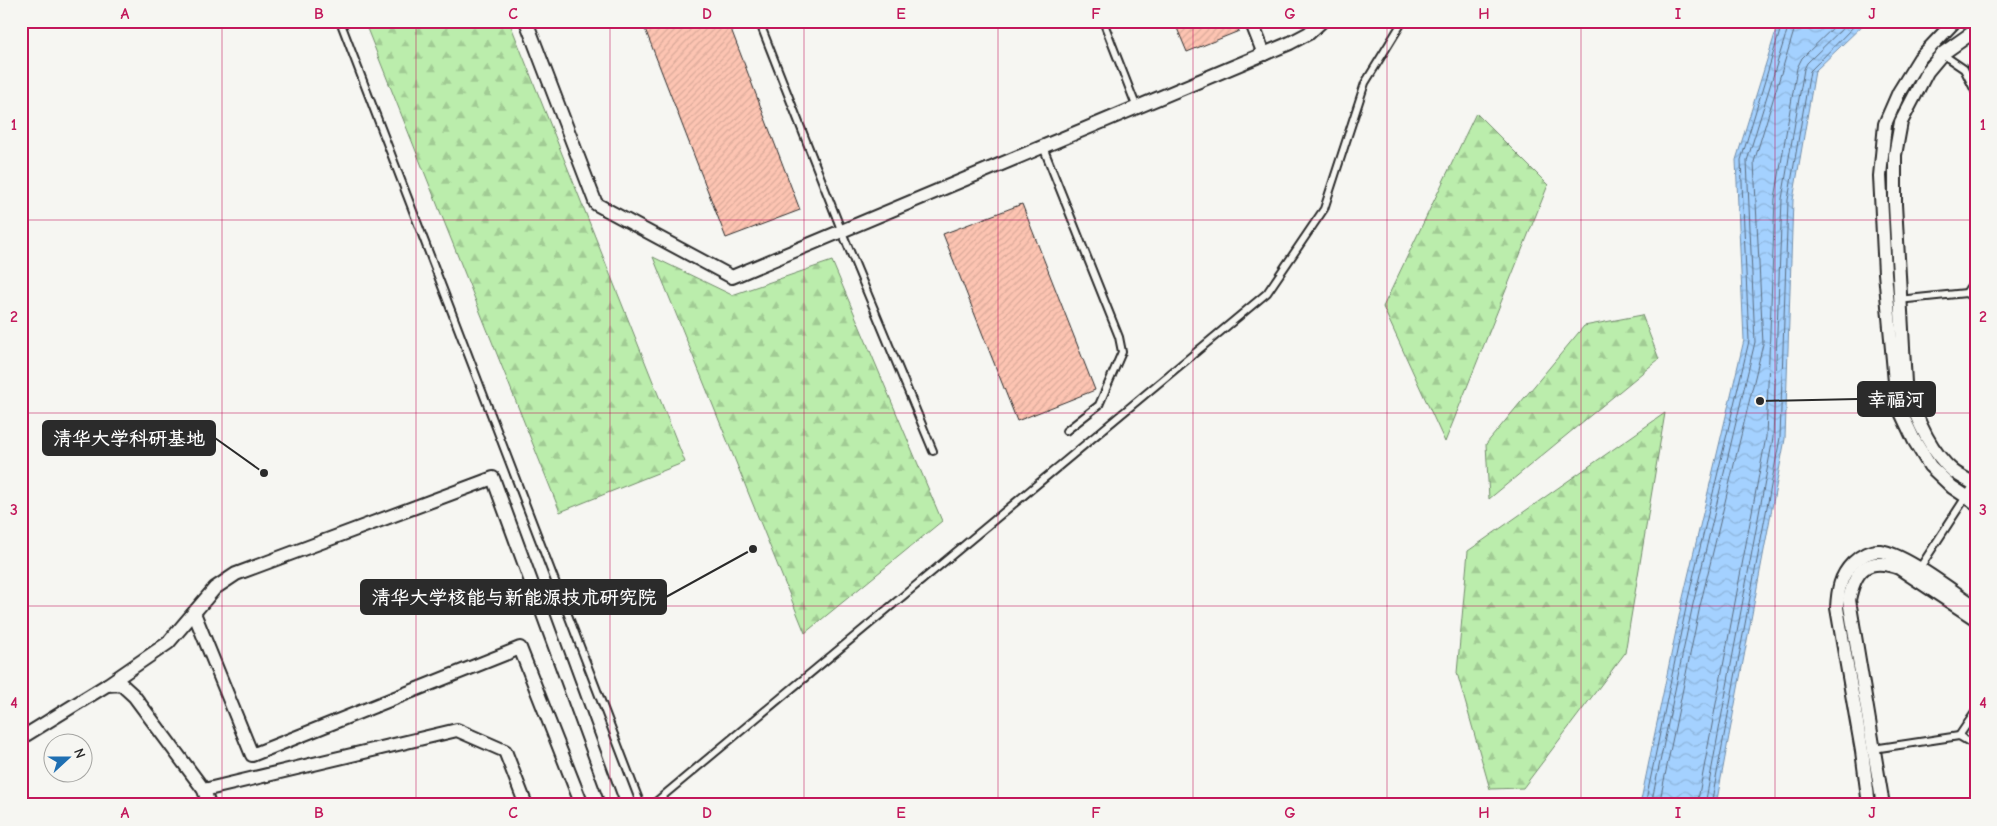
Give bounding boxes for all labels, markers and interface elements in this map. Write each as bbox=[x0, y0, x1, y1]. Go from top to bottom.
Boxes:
text: A bbox=[121, 5, 130, 23]
text: B bbox=[314, 5, 324, 23]
text: C bbox=[508, 5, 518, 23]
text: D bbox=[702, 5, 712, 23]
text: E bbox=[896, 5, 906, 23]
text: F bbox=[1091, 5, 1101, 23]
text: G bbox=[1284, 5, 1296, 23]
text: H bbox=[1478, 5, 1490, 23]
text: I bbox=[1675, 5, 1681, 23]
text: J bbox=[1868, 5, 1876, 23]
text: 1 bbox=[11, 116, 17, 134]
text: 1 bbox=[1980, 116, 1986, 134]
text: 2 bbox=[10, 308, 18, 326]
text: 2 bbox=[1979, 308, 1987, 326]
callout: 幸福河 bbox=[1858, 382, 1935, 416]
text: 幸福河 bbox=[1867, 389, 1925, 411]
callout: 清华大学科研基地 bbox=[43, 421, 215, 455]
text: 清华大学科研基地 bbox=[53, 428, 205, 450]
text: 3 bbox=[10, 501, 18, 519]
text: 3 bbox=[1979, 501, 1987, 519]
callout: 清华大学核能与新能源技术研究院 bbox=[361, 580, 666, 614]
text: 清华大学核能与新能源技术研究院 bbox=[371, 587, 657, 609]
text: 4 bbox=[10, 694, 18, 712]
text: 4 bbox=[1979, 694, 1987, 712]
north arrow bbox=[42, 734, 92, 784]
text: N bbox=[70, 746, 89, 761]
text: A bbox=[121, 804, 130, 822]
text: B bbox=[314, 804, 324, 822]
text: C bbox=[508, 804, 518, 822]
text: D bbox=[702, 804, 712, 822]
text: E bbox=[896, 804, 906, 822]
text: F bbox=[1091, 804, 1101, 822]
text: G bbox=[1284, 804, 1296, 822]
text: H bbox=[1478, 804, 1490, 822]
text: I bbox=[1675, 804, 1681, 822]
text: J bbox=[1868, 804, 1876, 822]

